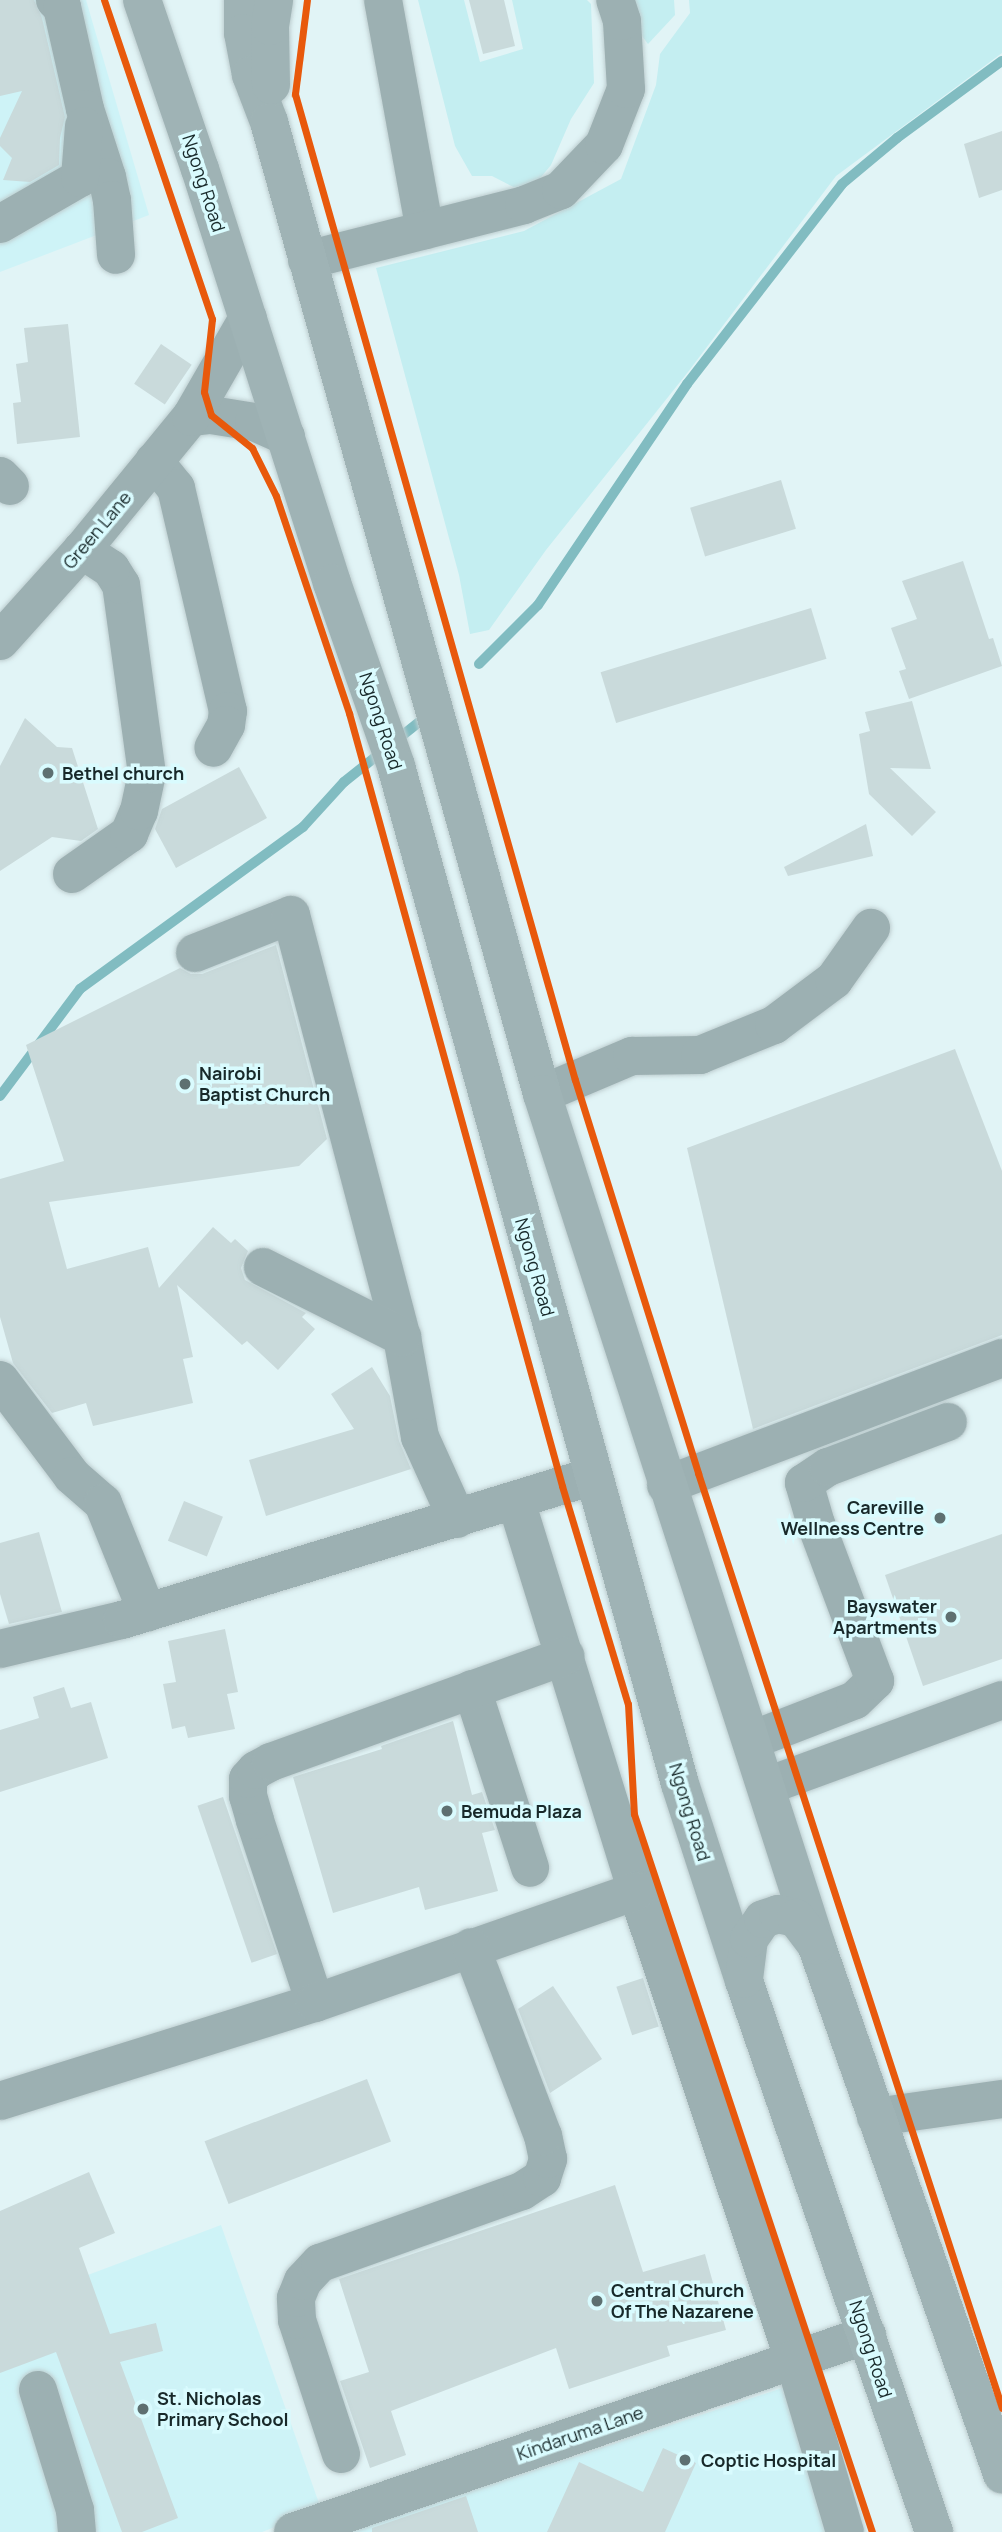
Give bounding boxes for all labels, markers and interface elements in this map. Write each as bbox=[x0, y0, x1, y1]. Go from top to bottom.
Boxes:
street label: Ngong Road bbox=[178, 132, 230, 234]
street label: Green Lane bbox=[58, 487, 136, 573]
street label: Ngong Road bbox=[355, 670, 407, 772]
place label: Bethel church bbox=[62, 762, 184, 784]
marker: Bethel church bbox=[40, 765, 56, 781]
place label: Nairobi Baptist Church bbox=[199, 1063, 330, 1106]
marker: Nairobi Baptist Church bbox=[177, 1076, 193, 1092]
street label: Ngong Road bbox=[511, 1215, 559, 1319]
place label: Careville Wellness Centre bbox=[781, 1497, 924, 1540]
marker: Careville Wellness Centre bbox=[930, 1508, 950, 1528]
place label: Bayswater Apartments bbox=[833, 1596, 937, 1638]
marker: Bayswater Apartments bbox=[943, 1609, 959, 1625]
street label: Ngong Road bbox=[665, 1760, 715, 1864]
place label: Bemuda Plaza bbox=[461, 1800, 582, 1822]
marker: Bemuda Plaza bbox=[439, 1803, 455, 1819]
place label: Central Church Of The Nazarene bbox=[611, 2280, 754, 2322]
marker: Central Church Of The Nazarene bbox=[589, 2293, 605, 2309]
street label: Ngong Road bbox=[845, 2298, 897, 2400]
place label: St. Nicholas Primary School bbox=[157, 2388, 289, 2430]
marker: St. Nicholas Primary School bbox=[135, 2401, 151, 2417]
street label: Kindaruma Lane bbox=[514, 2401, 646, 2465]
place label: Coptic Hospital bbox=[701, 2449, 836, 2471]
marker: Coptic Hospital bbox=[675, 2450, 695, 2470]

